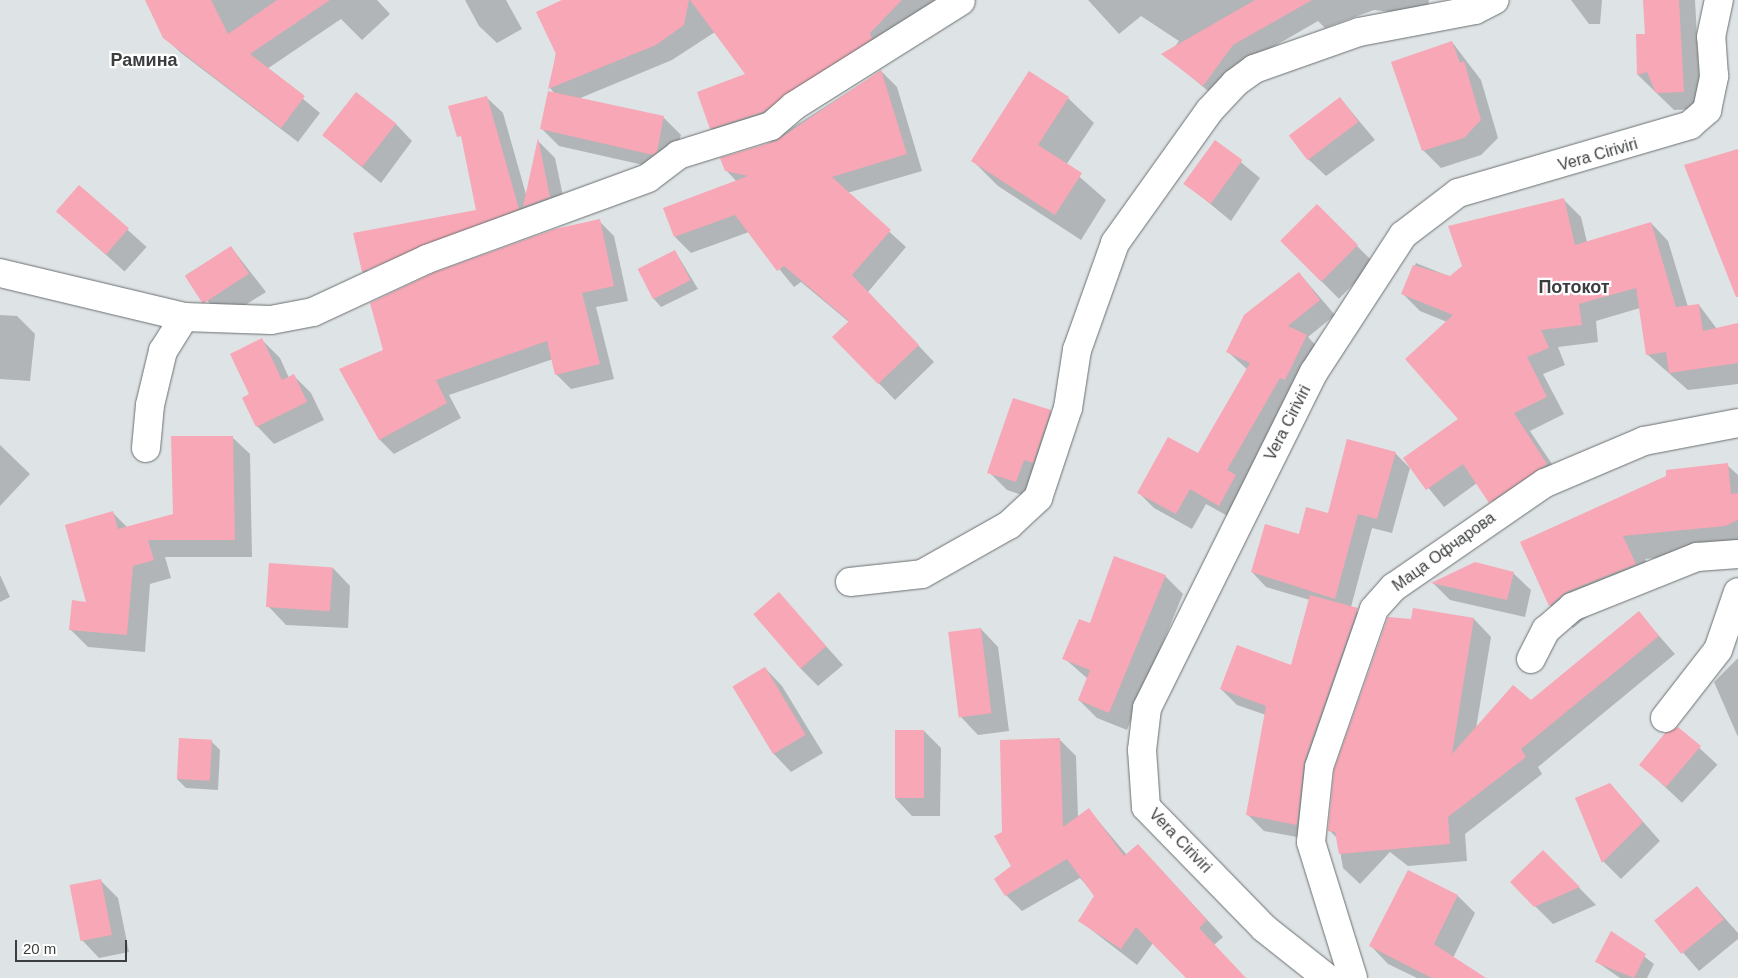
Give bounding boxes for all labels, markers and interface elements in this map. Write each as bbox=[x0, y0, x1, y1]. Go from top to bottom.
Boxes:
district label: Рамина bbox=[110, 49, 178, 71]
street label: Vera Ciriviri bbox=[1556, 134, 1640, 176]
district label: Потокот bbox=[1538, 276, 1610, 298]
street label: Vera Ciriviri bbox=[1261, 382, 1315, 464]
street label: Маца Офчарова bbox=[1389, 508, 1499, 596]
street label: Vera Ciriviri bbox=[1145, 805, 1215, 877]
scale bar bbox=[18, 930, 130, 962]
text: 20 m bbox=[23, 940, 56, 957]

